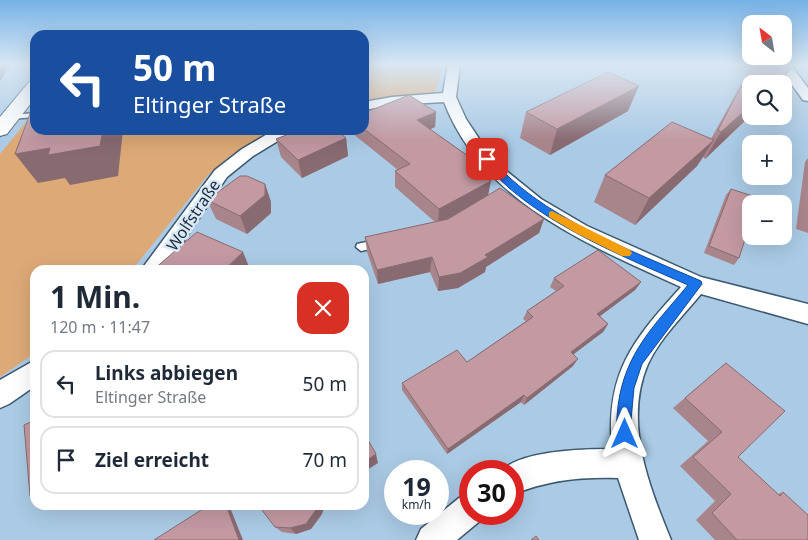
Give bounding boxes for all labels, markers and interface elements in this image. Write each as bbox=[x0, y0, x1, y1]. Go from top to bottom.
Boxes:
north arrow bbox=[742, 15, 792, 65]
map controls bbox=[742, 15, 792, 245]
text: 50 m bbox=[133, 44, 216, 91]
icon: left bbox=[50, 50, 115, 115]
button: search bbox=[742, 75, 792, 125]
text: Eltinger Straße bbox=[133, 89, 286, 119]
button: + bbox=[742, 135, 792, 185]
pin bbox=[466, 138, 508, 180]
icon: arrive bbox=[473, 145, 501, 173]
street label: Wolfstraße bbox=[161, 175, 225, 255]
button: − bbox=[742, 195, 792, 245]
text: 1 Min. bbox=[50, 276, 140, 317]
button: close bbox=[297, 282, 349, 334]
text: 120 m · 11:47 bbox=[50, 316, 150, 338]
text: Links abbiegen bbox=[95, 360, 238, 386]
icon: left bbox=[52, 370, 80, 398]
text: 50 m bbox=[303, 371, 347, 397]
text: Eltinger Straße bbox=[95, 386, 206, 408]
position arrow bbox=[598, 407, 650, 459]
icon: arrive bbox=[52, 446, 80, 474]
text: Ziel erreicht bbox=[95, 447, 209, 473]
text: 70 m bbox=[303, 447, 347, 473]
speed limit sign: 30 bbox=[459, 460, 524, 525]
text: 19 bbox=[402, 469, 431, 503]
text: km/h bbox=[402, 496, 431, 513]

